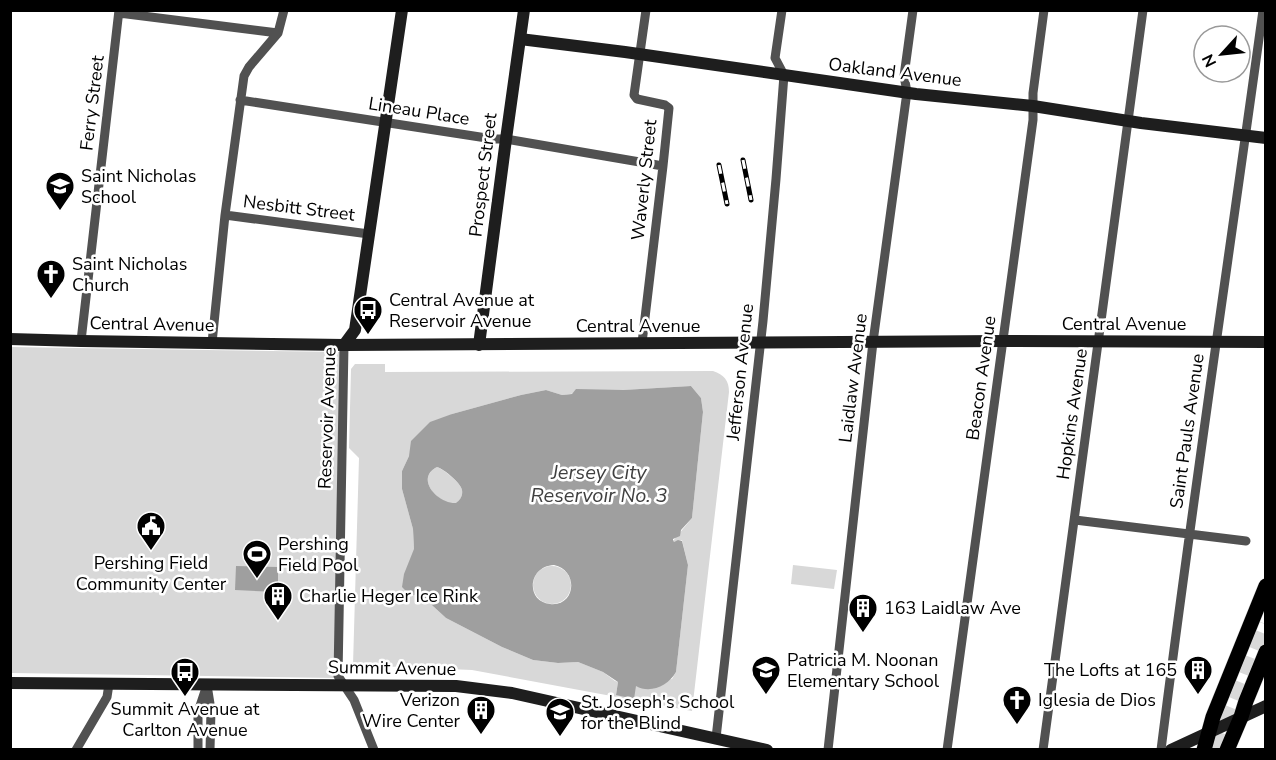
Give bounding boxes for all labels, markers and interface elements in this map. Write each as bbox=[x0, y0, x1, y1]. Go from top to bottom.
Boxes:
north arrow bbox=[1192, 24, 1252, 84]
text: N bbox=[1197, 50, 1222, 71]
street label: Oakland Avenue bbox=[827, 52, 963, 92]
street label: Ferry Street bbox=[74, 53, 110, 152]
street label: Lineau Place bbox=[367, 91, 471, 131]
street label: Prospect Street bbox=[463, 111, 503, 238]
street label: Waverly Street bbox=[626, 118, 662, 242]
place label: Saint Nicholas School bbox=[81, 164, 197, 209]
school or university icon: Saint Nicholas School bbox=[44, 170, 76, 212]
street label: Nesbitt Street bbox=[242, 189, 357, 227]
place label: Saint Nicholas Church bbox=[72, 252, 188, 297]
church icon: Saint Nicholas Church bbox=[35, 258, 67, 300]
place label: Central Avenue at Reservoir Avenue bbox=[389, 288, 535, 333]
bus stop icon: Central Avenue at Reservoir Avenue bbox=[352, 294, 384, 336]
street label: Jefferson Avenue bbox=[721, 302, 759, 443]
street label: Central Avenue bbox=[89, 311, 215, 337]
street label: Laidlaw Avenue bbox=[833, 312, 873, 444]
street label: Central Avenue bbox=[1062, 312, 1186, 336]
street label: Central Avenue bbox=[576, 314, 700, 338]
street label: Beacon Avenue bbox=[960, 314, 1002, 442]
street label: Reservoir Avenue bbox=[313, 346, 341, 490]
street label: Hopkins Avenue bbox=[1051, 347, 1093, 481]
street label: Saint Pauls Avenue bbox=[1164, 352, 1210, 510]
water label: Jersey City Reservoir No. 3 bbox=[530, 459, 668, 509]
public building icon: Pershing Field Community Center bbox=[135, 510, 167, 552]
place label: Pershing Field Pool bbox=[278, 532, 359, 577]
sports icon: Pershing Field Pool bbox=[241, 538, 273, 580]
place label: Pershing Field Community Center bbox=[76, 551, 227, 596]
building icon: Charlie Heger Ice Rink bbox=[262, 580, 294, 622]
place label: Charlie Heger Ice Rink bbox=[299, 584, 479, 608]
building icon: 163 Laidlaw Ave bbox=[847, 592, 879, 634]
place label: 163 Laidlaw Ave bbox=[884, 596, 1021, 620]
place label: Patricia M. Noonan Elementary School bbox=[787, 648, 940, 693]
school or university icon: Patricia M. Noonan Elementary School bbox=[750, 654, 782, 696]
building icon: The Lofts at 165 bbox=[1182, 654, 1214, 696]
street label: Summit Avenue bbox=[328, 655, 456, 681]
bus stop icon: Summit Avenue at Carlton Avenue bbox=[169, 656, 201, 698]
place label: The Lofts at 165 bbox=[1044, 658, 1177, 682]
church icon: Iglesia de Dios bbox=[1001, 684, 1033, 726]
place label: Verizon Wire Center bbox=[362, 688, 461, 733]
place label: Iglesia de Dios bbox=[1038, 688, 1156, 712]
place label: St. Joseph's School for the Blind bbox=[581, 690, 735, 735]
building icon: Verizon Wire Center bbox=[465, 694, 497, 736]
school or university icon: St. Joseph's School for the Blind bbox=[544, 696, 576, 738]
place label: Summit Avenue at Carlton Avenue bbox=[111, 697, 260, 742]

